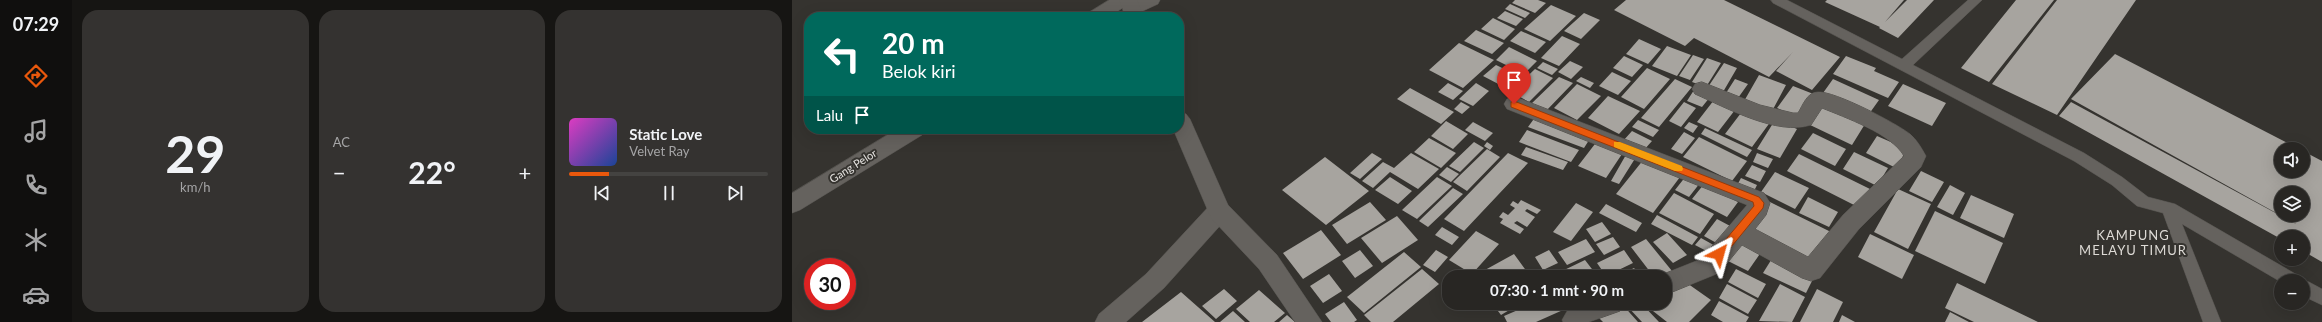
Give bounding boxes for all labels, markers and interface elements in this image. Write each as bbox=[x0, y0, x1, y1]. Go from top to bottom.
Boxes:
text: 07:29 bbox=[13, 13, 59, 35]
text: 20 m bbox=[882, 26, 945, 60]
icon: left bbox=[816, 28, 868, 80]
text: Belok kiri bbox=[882, 60, 956, 82]
icon: directions bbox=[22, 62, 50, 90]
pin bbox=[1497, 63, 1531, 104]
icon: arrive bbox=[1503, 69, 1525, 91]
icon: arrive bbox=[851, 104, 873, 126]
text: Lalu bbox=[816, 106, 843, 124]
icon: music bbox=[22, 117, 50, 145]
text: 29 bbox=[165, 122, 225, 184]
text: Static Love bbox=[629, 125, 702, 143]
text: AC bbox=[333, 134, 350, 150]
map controls bbox=[2274, 142, 2310, 310]
button: sound bbox=[2274, 142, 2310, 178]
text: Velvet Ray bbox=[629, 143, 689, 159]
street label: Gang Pelor bbox=[827, 146, 879, 185]
text: 22° bbox=[408, 154, 456, 190]
text: − bbox=[333, 159, 345, 186]
text: + bbox=[519, 159, 531, 186]
icon: phone bbox=[22, 171, 50, 199]
text: km/h bbox=[180, 179, 211, 195]
icon: previous bbox=[591, 182, 613, 204]
icon: pause bbox=[658, 182, 680, 204]
icon: next bbox=[724, 182, 746, 204]
button: layers bbox=[2274, 186, 2310, 222]
icon: climate bbox=[22, 226, 50, 254]
district label: KAMPUNG MELAYU TIMUR bbox=[2079, 227, 2187, 258]
button: + bbox=[2274, 230, 2310, 266]
position arrow bbox=[1698, 233, 1740, 275]
speed limit sign: 30 bbox=[804, 258, 856, 310]
button: − bbox=[2274, 274, 2310, 310]
icon: car bbox=[22, 281, 50, 309]
text: 07:30 · 1 mnt · 90 m bbox=[1490, 281, 1624, 299]

